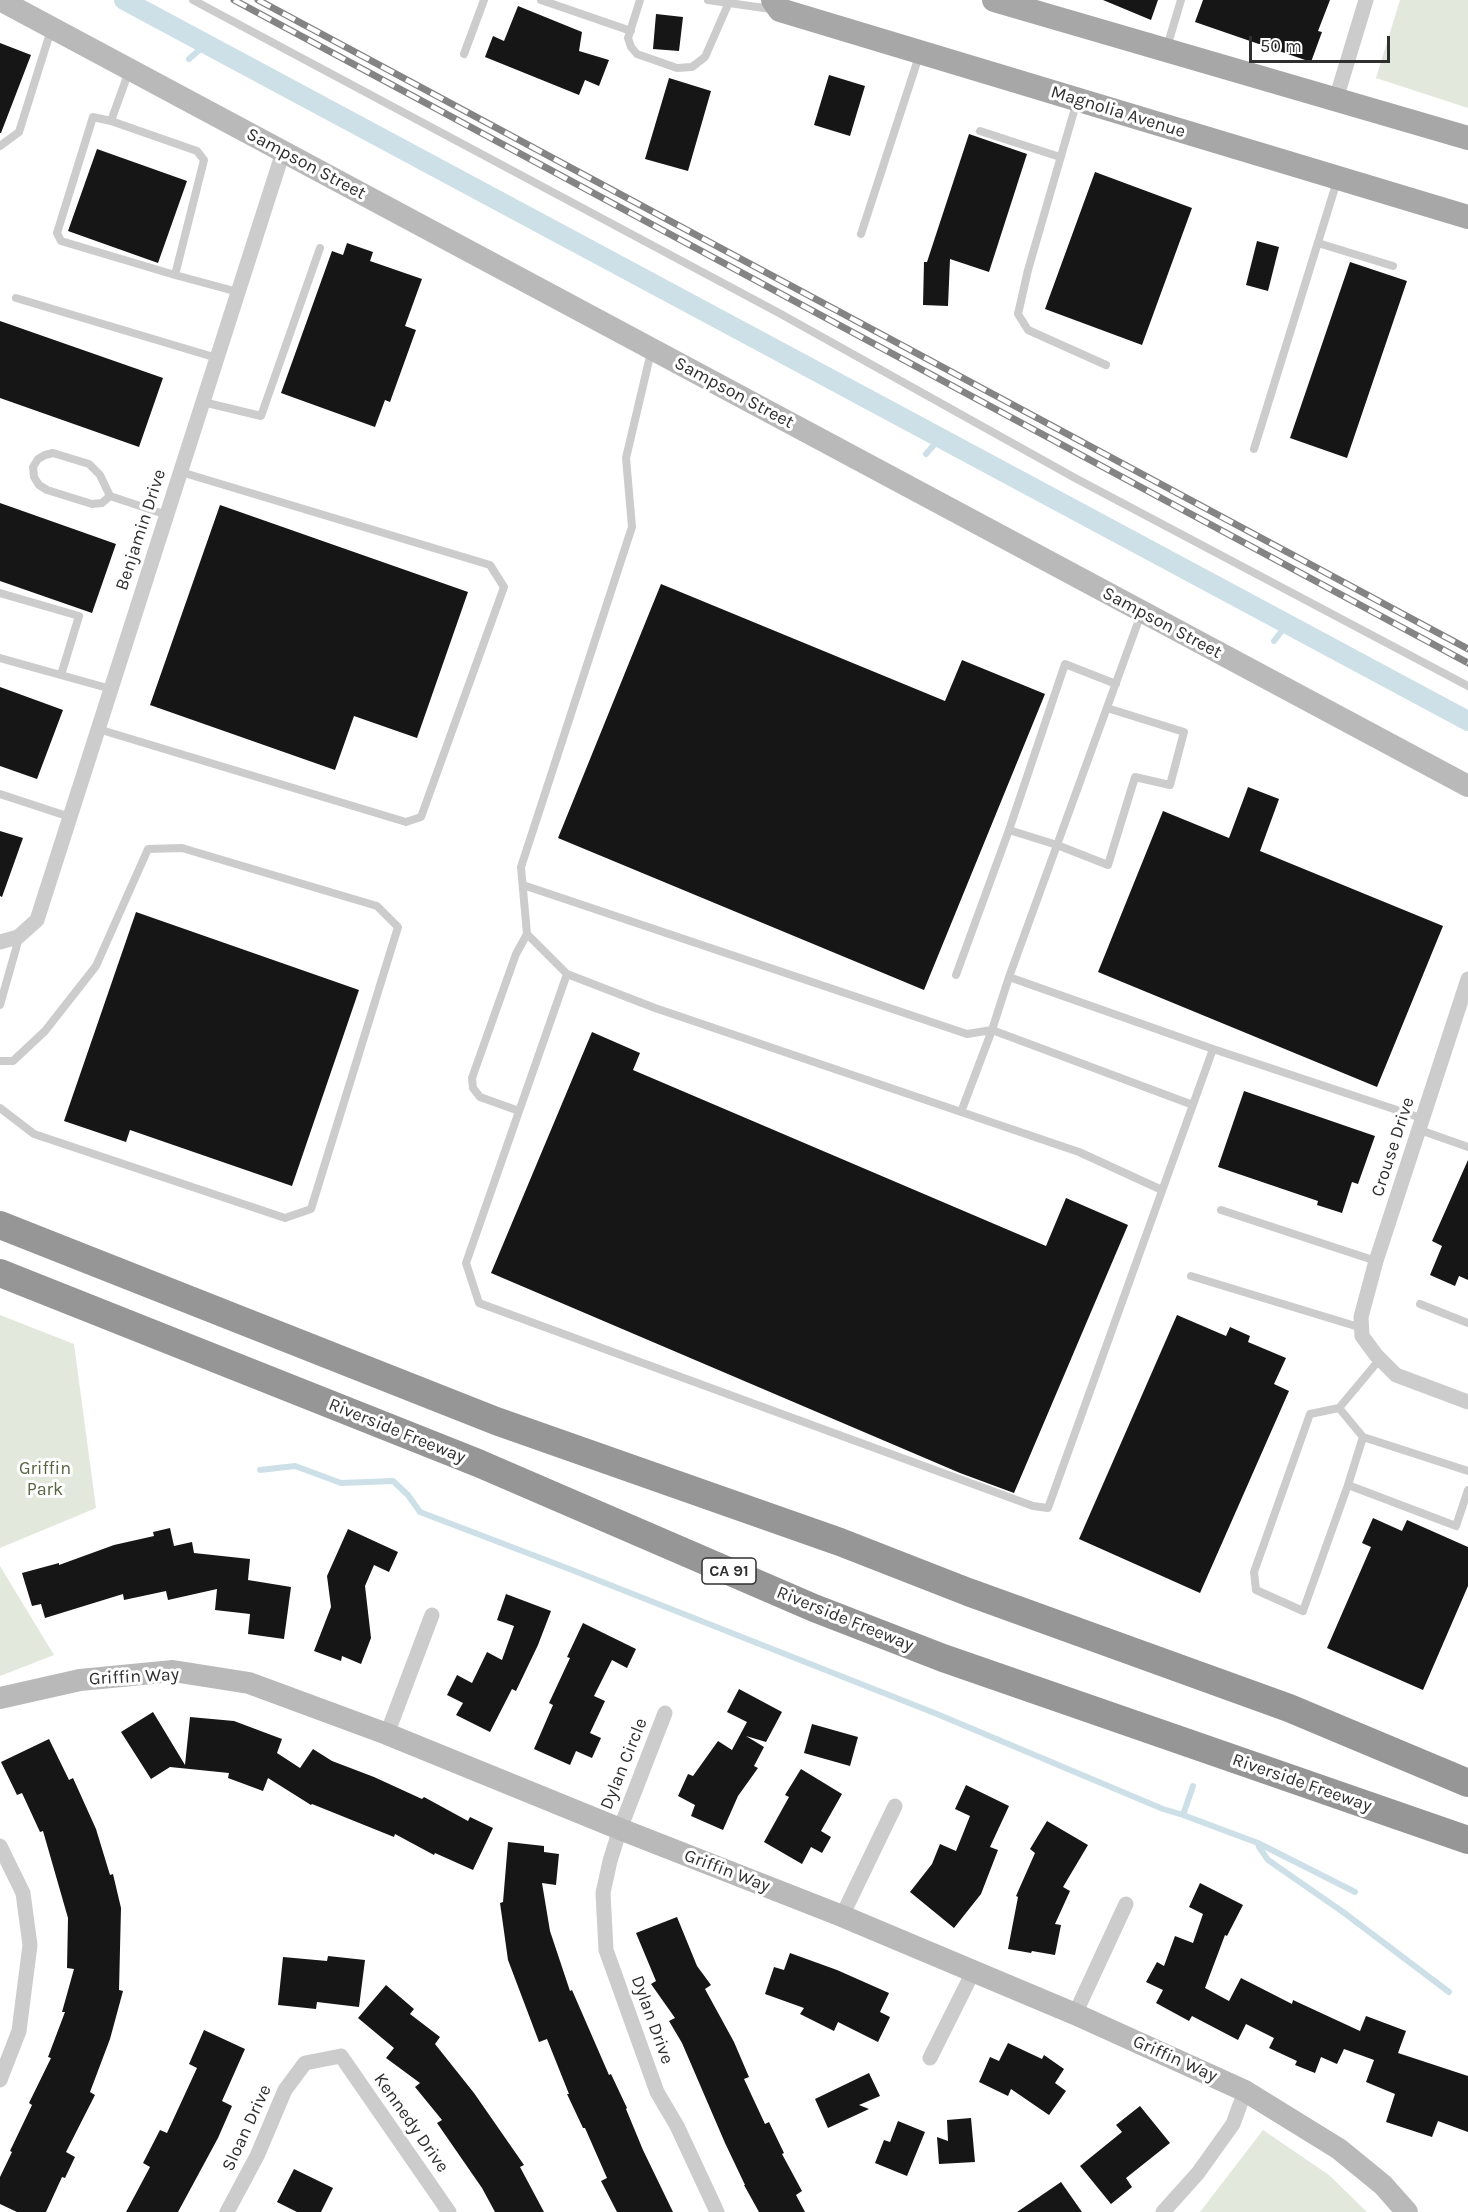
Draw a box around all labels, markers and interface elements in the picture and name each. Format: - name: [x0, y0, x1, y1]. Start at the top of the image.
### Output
- scale bar: [1252, 24, 1393, 62]
- text: 50 m: [1260, 35, 1302, 57]
- street label: Magnolia Avenue: [1048, 81, 1188, 143]
- street label: Sampson Street: [243, 123, 369, 205]
- street label: Sampson Street: [671, 352, 797, 434]
- street label: Benjamin Drive: [111, 467, 171, 593]
- street label: Sampson Street: [1099, 582, 1225, 664]
- street label: Crouse Drive: [1367, 1095, 1419, 1199]
- street label: Riverside Freeway: [325, 1394, 469, 1468]
- park label: Griffin Park: [19, 1458, 71, 1500]
- road number: CA 91: [702, 1558, 756, 1584]
- street label: Riverside Freeway: [773, 1582, 917, 1656]
- street label: Griffin Way: [88, 1664, 180, 1690]
- street label: Dylan Circle: [596, 1715, 652, 1813]
- street label: Riverside Freeway: [1229, 1749, 1375, 1817]
- street label: Griffin Way: [681, 1845, 773, 1897]
- street label: Dylan Drive: [626, 1973, 678, 2067]
- street label: Griffin Way: [1129, 2031, 1221, 2087]
- street label: Kennedy Drive: [369, 2069, 453, 2177]
- street label: Sloan Drive: [218, 2081, 276, 2175]

